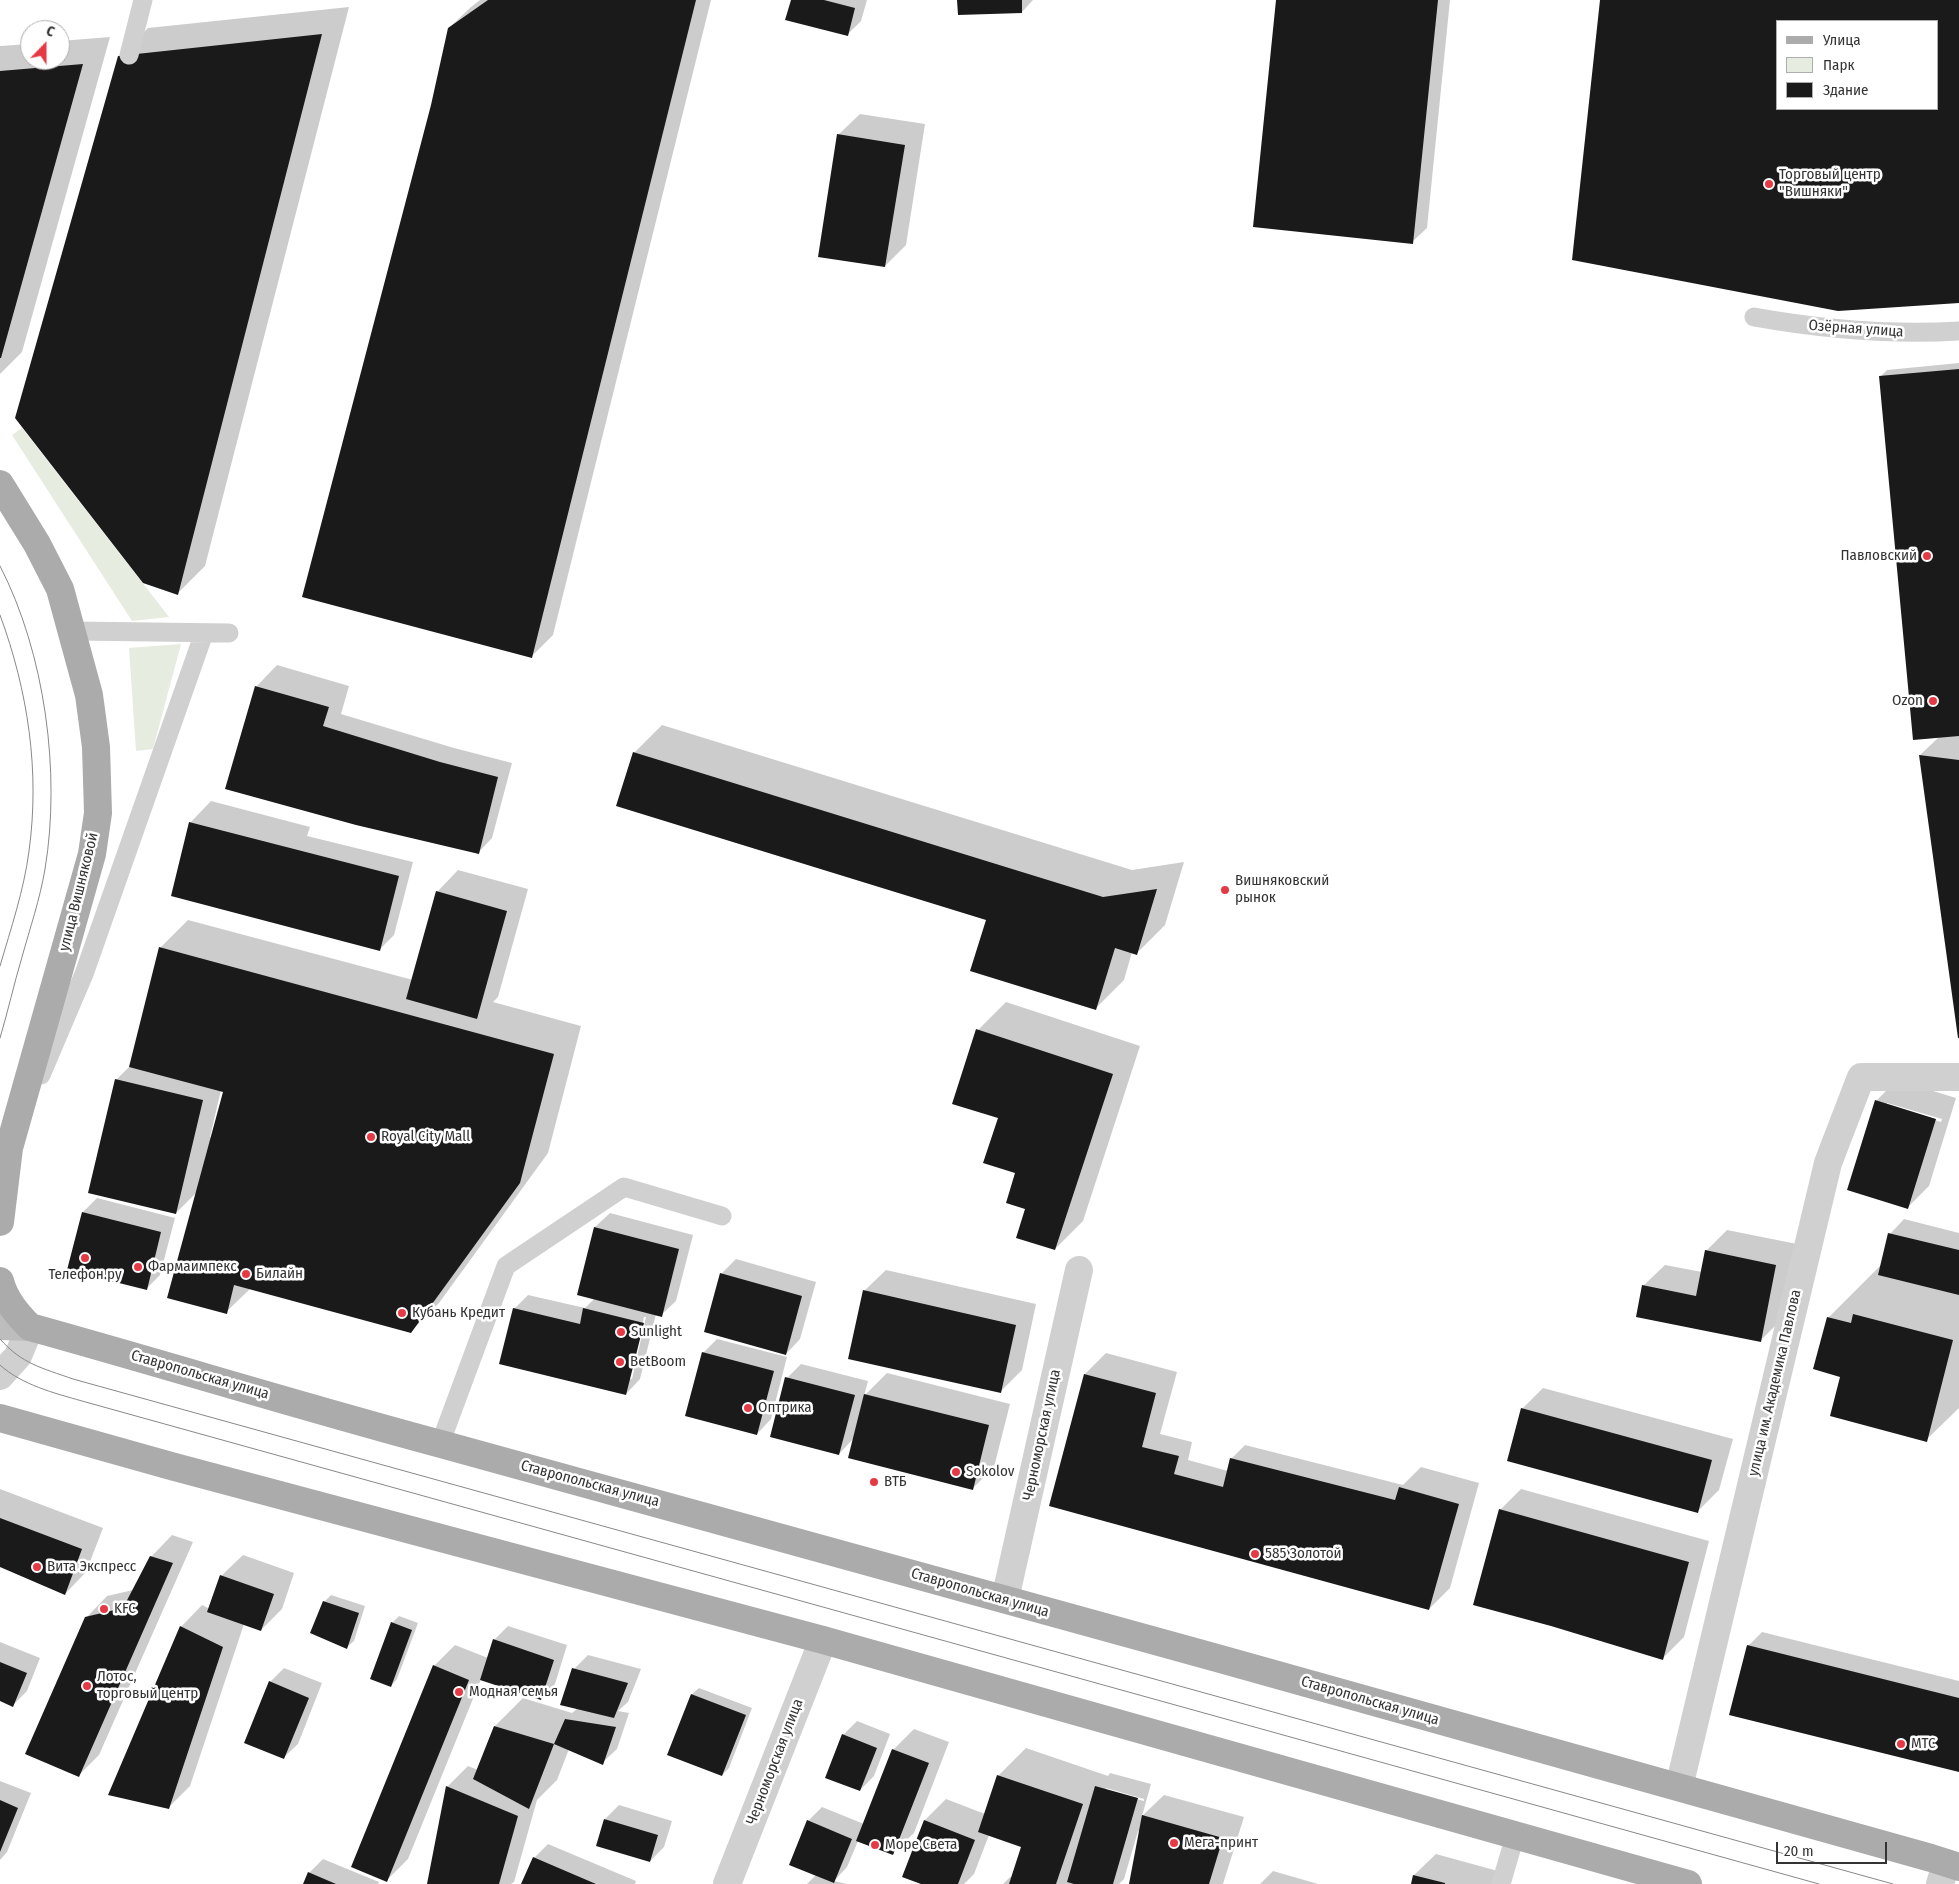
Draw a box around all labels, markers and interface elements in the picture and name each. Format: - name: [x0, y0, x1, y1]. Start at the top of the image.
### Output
- north arrow: [20, 20, 70, 70]
- legend: [1776, 20, 1939, 110]
- text: С: [44, 22, 57, 41]
- text: Улица: [1823, 31, 1861, 49]
- text: Парк: [1823, 56, 1854, 74]
- text: Здание: [1823, 81, 1869, 99]
- place label: Торговый центр "Вишняки": [1779, 166, 1881, 201]
- marker: Торговый центр "Вишняки": [1763, 178, 1775, 190]
- street label: Озёрная улица: [1808, 317, 1904, 341]
- place label: Павловский: [1841, 547, 1917, 565]
- marker: Павловский: [1921, 550, 1933, 562]
- place label: Ozon: [1892, 692, 1923, 710]
- marker: Ozon: [1927, 695, 1939, 707]
- street label: улица Вишняковой: [56, 831, 102, 953]
- place label: Вишняковский рынок: [1235, 872, 1329, 907]
- marker: Вишняковский рынок: [1219, 884, 1231, 896]
- place label: Royal City Mall: [381, 1128, 470, 1146]
- marker: Royal City Mall: [365, 1131, 377, 1143]
- marker: Телефон.ру: [79, 1252, 91, 1264]
- place label: Фармаимпекс: [148, 1258, 237, 1276]
- marker: Фармаимпекс: [132, 1261, 144, 1273]
- place label: Билайн: [256, 1265, 303, 1283]
- place label: Телефон.ру: [48, 1266, 122, 1284]
- marker: Билайн: [240, 1268, 252, 1280]
- street label: улица им. Академика Павлова: [1745, 1288, 1805, 1478]
- place label: Кубань Кредит: [412, 1304, 505, 1322]
- marker: Кубань Кредит: [396, 1307, 408, 1319]
- place label: Sunlight: [631, 1323, 682, 1341]
- marker: Sunlight: [615, 1326, 627, 1338]
- street label: Ставропольская улица: [129, 1347, 271, 1403]
- place label: BetBoom: [630, 1353, 686, 1371]
- marker: BetBoom: [614, 1356, 626, 1368]
- street label: Черноморская улица: [1019, 1368, 1065, 1502]
- place label: Оптрика: [758, 1399, 812, 1417]
- marker: Оптрика: [742, 1402, 754, 1414]
- street label: Ставропольская улица: [519, 1457, 661, 1511]
- place label: Sokolov: [966, 1463, 1014, 1481]
- marker: Sokolov: [950, 1466, 962, 1478]
- place label: ВТБ: [884, 1473, 907, 1491]
- marker: ВТБ: [868, 1476, 880, 1488]
- place label: 585 Золотой: [1265, 1545, 1342, 1563]
- marker: 585 Золотой: [1249, 1548, 1261, 1560]
- place label: Вита Экспресс: [47, 1558, 136, 1576]
- marker: Вита Экспресс: [31, 1561, 43, 1573]
- street label: Ставропольская улица: [909, 1565, 1051, 1621]
- place label: KFC: [114, 1600, 136, 1618]
- marker: KFC: [98, 1603, 110, 1615]
- place label: Лотос, торговый центр: [97, 1668, 198, 1703]
- street label: Ставропольская улица: [1299, 1673, 1441, 1729]
- marker: Лотос, торговый центр: [81, 1680, 93, 1692]
- place label: Модная семья: [469, 1683, 558, 1701]
- marker: Модная семья: [453, 1686, 465, 1698]
- street label: Черноморская улица: [743, 1696, 807, 1828]
- place label: МТС: [1911, 1735, 1935, 1753]
- marker: МТС: [1895, 1738, 1907, 1750]
- scale bar: [1779, 1832, 1890, 1864]
- place label: Мега-принт: [1184, 1834, 1258, 1852]
- place label: Море Света: [885, 1836, 957, 1854]
- marker: Мега-принт: [1168, 1837, 1180, 1849]
- marker: Море Света: [869, 1839, 881, 1851]
- text: 20 m: [1784, 1842, 1814, 1860]

